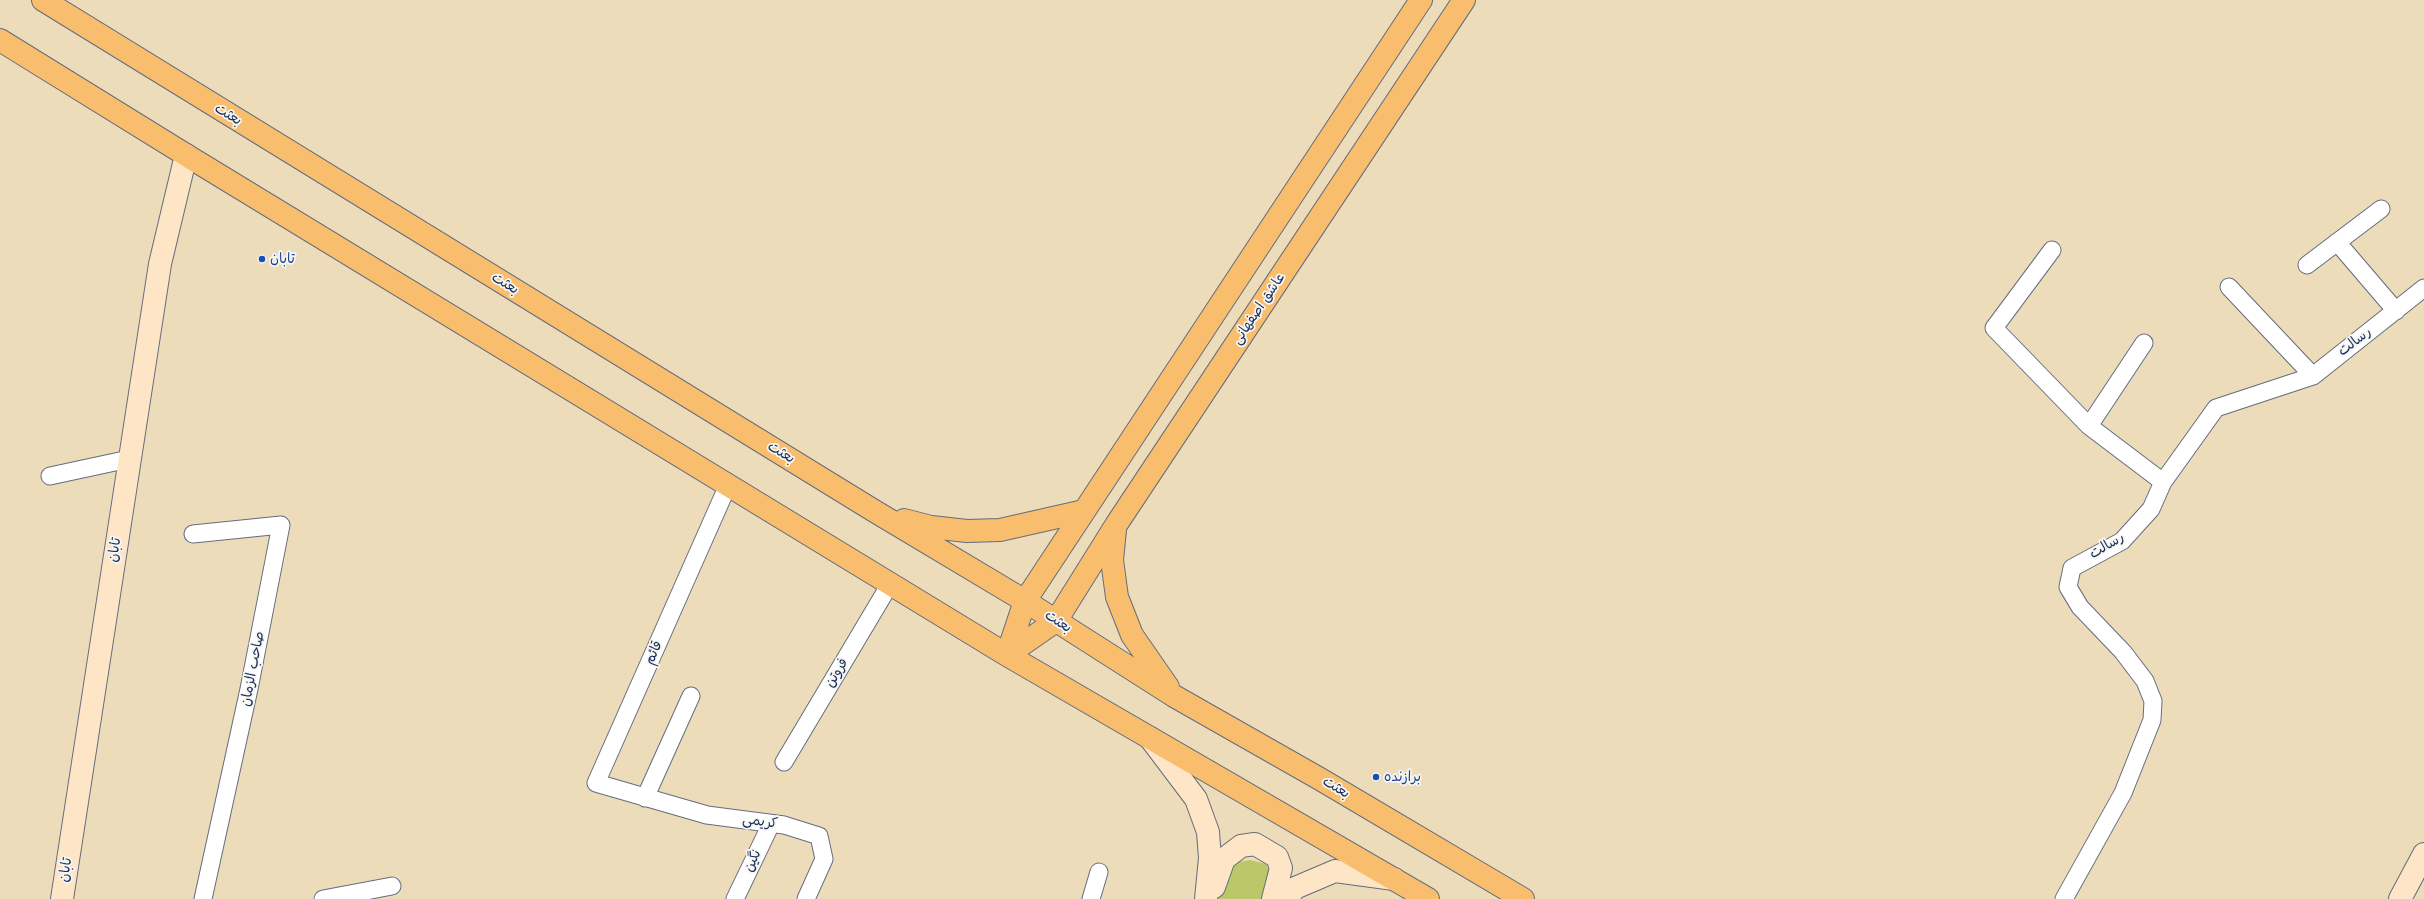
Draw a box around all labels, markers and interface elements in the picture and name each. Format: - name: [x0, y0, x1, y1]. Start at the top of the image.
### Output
- street label: بعثت: [211, 100, 245, 130]
- place label: تابان: [270, 251, 295, 267]
- marker: تابان: [257, 254, 267, 264]
- street label: بعثت: [488, 269, 522, 299]
- street label: عاشق اصفهانی: [1229, 270, 1289, 348]
- street label: رسالت: [2335, 324, 2375, 360]
- street label: بعثت: [764, 438, 798, 468]
- street label: رسالت: [2087, 529, 2127, 563]
- street label: تابان: [105, 536, 125, 564]
- street label: بعثت: [1041, 607, 1075, 637]
- street label: صاحب الزمان: [238, 630, 268, 708]
- street label: قائم: [641, 638, 667, 668]
- street label: فروتن: [822, 655, 852, 691]
- place label: برازنده: [1384, 769, 1421, 785]
- marker: برازنده: [1371, 772, 1381, 782]
- street label: بعثت: [1319, 773, 1353, 803]
- street label: کریمی: [741, 811, 779, 833]
- street label: نگین: [741, 847, 765, 875]
- street label: تابان: [56, 856, 76, 884]

